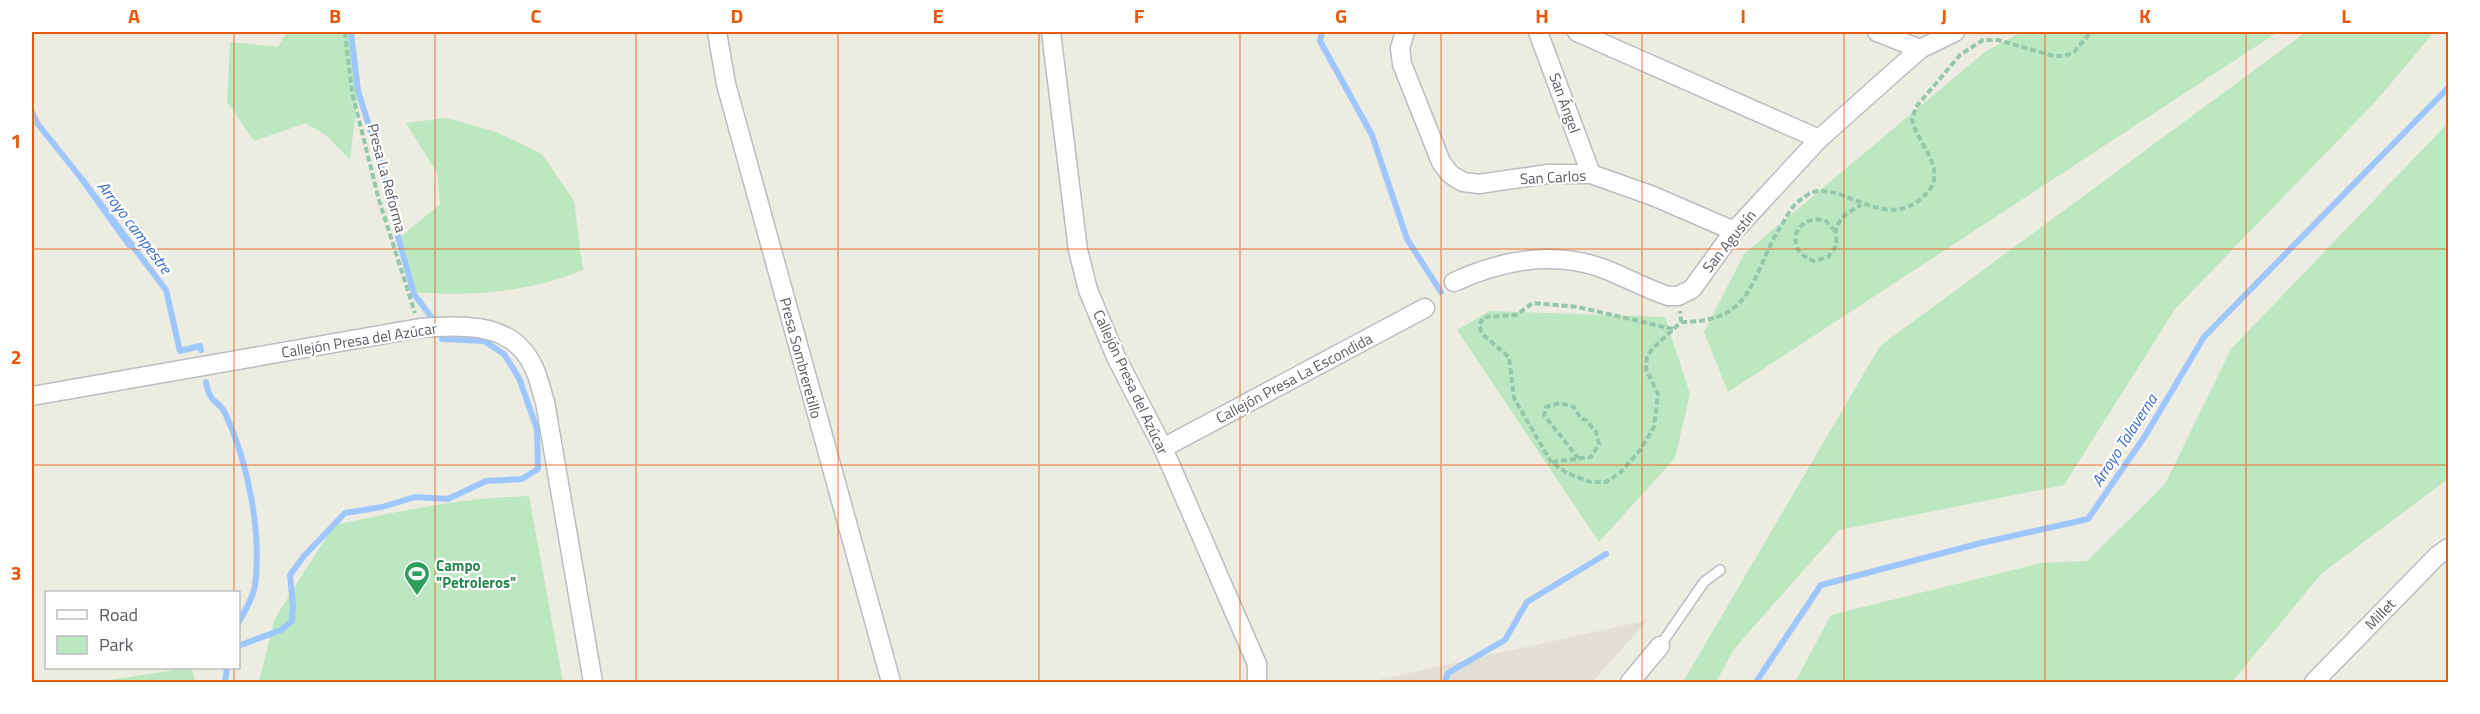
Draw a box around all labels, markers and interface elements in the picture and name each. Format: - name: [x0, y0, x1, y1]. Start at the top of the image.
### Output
- text: A: [128, 0, 140, 31]
- text: B: [329, 0, 341, 31]
- text: C: [531, 0, 542, 31]
- text: D: [731, 0, 743, 31]
- text: E: [932, 0, 944, 31]
- text: F: [1134, 0, 1145, 31]
- text: G: [1335, 0, 1347, 31]
- text: H: [1535, 0, 1549, 31]
- text: I: [1740, 0, 1746, 31]
- text: J: [1941, 0, 1947, 31]
- text: K: [2139, 0, 2151, 31]
- text: L: [2341, 0, 2351, 31]
- street label: San Ángel: [1543, 70, 1587, 136]
- street label: Presa La Reforma: [361, 121, 413, 236]
- text: 1: [10, 125, 22, 156]
- street label: San Carlos: [1519, 164, 1587, 190]
- water label: Arroyo campestre: [92, 175, 179, 280]
- street label: San Agustín: [1696, 205, 1762, 277]
- street label: Presa Sombreretillo: [774, 295, 828, 421]
- street label: Callejón Presa del Azúcar: [1087, 306, 1175, 458]
- street label: Callejón Presa del Azúcar: [280, 316, 438, 364]
- street label: Callejón Presa La Escondida: [1212, 327, 1377, 429]
- text: 2: [10, 341, 22, 372]
- water label: Arroyo Talaverna: [2085, 388, 2164, 491]
- place label: Campo "Petroleros": [436, 554, 516, 594]
- text: 3: [10, 557, 22, 588]
- sports icon: Campo "Petroleros": [402, 559, 432, 597]
- legend: [45, 591, 240, 669]
- street label: Millet: [2359, 593, 2401, 635]
- text: Road: [99, 601, 138, 628]
- text: Park: [99, 631, 134, 658]

